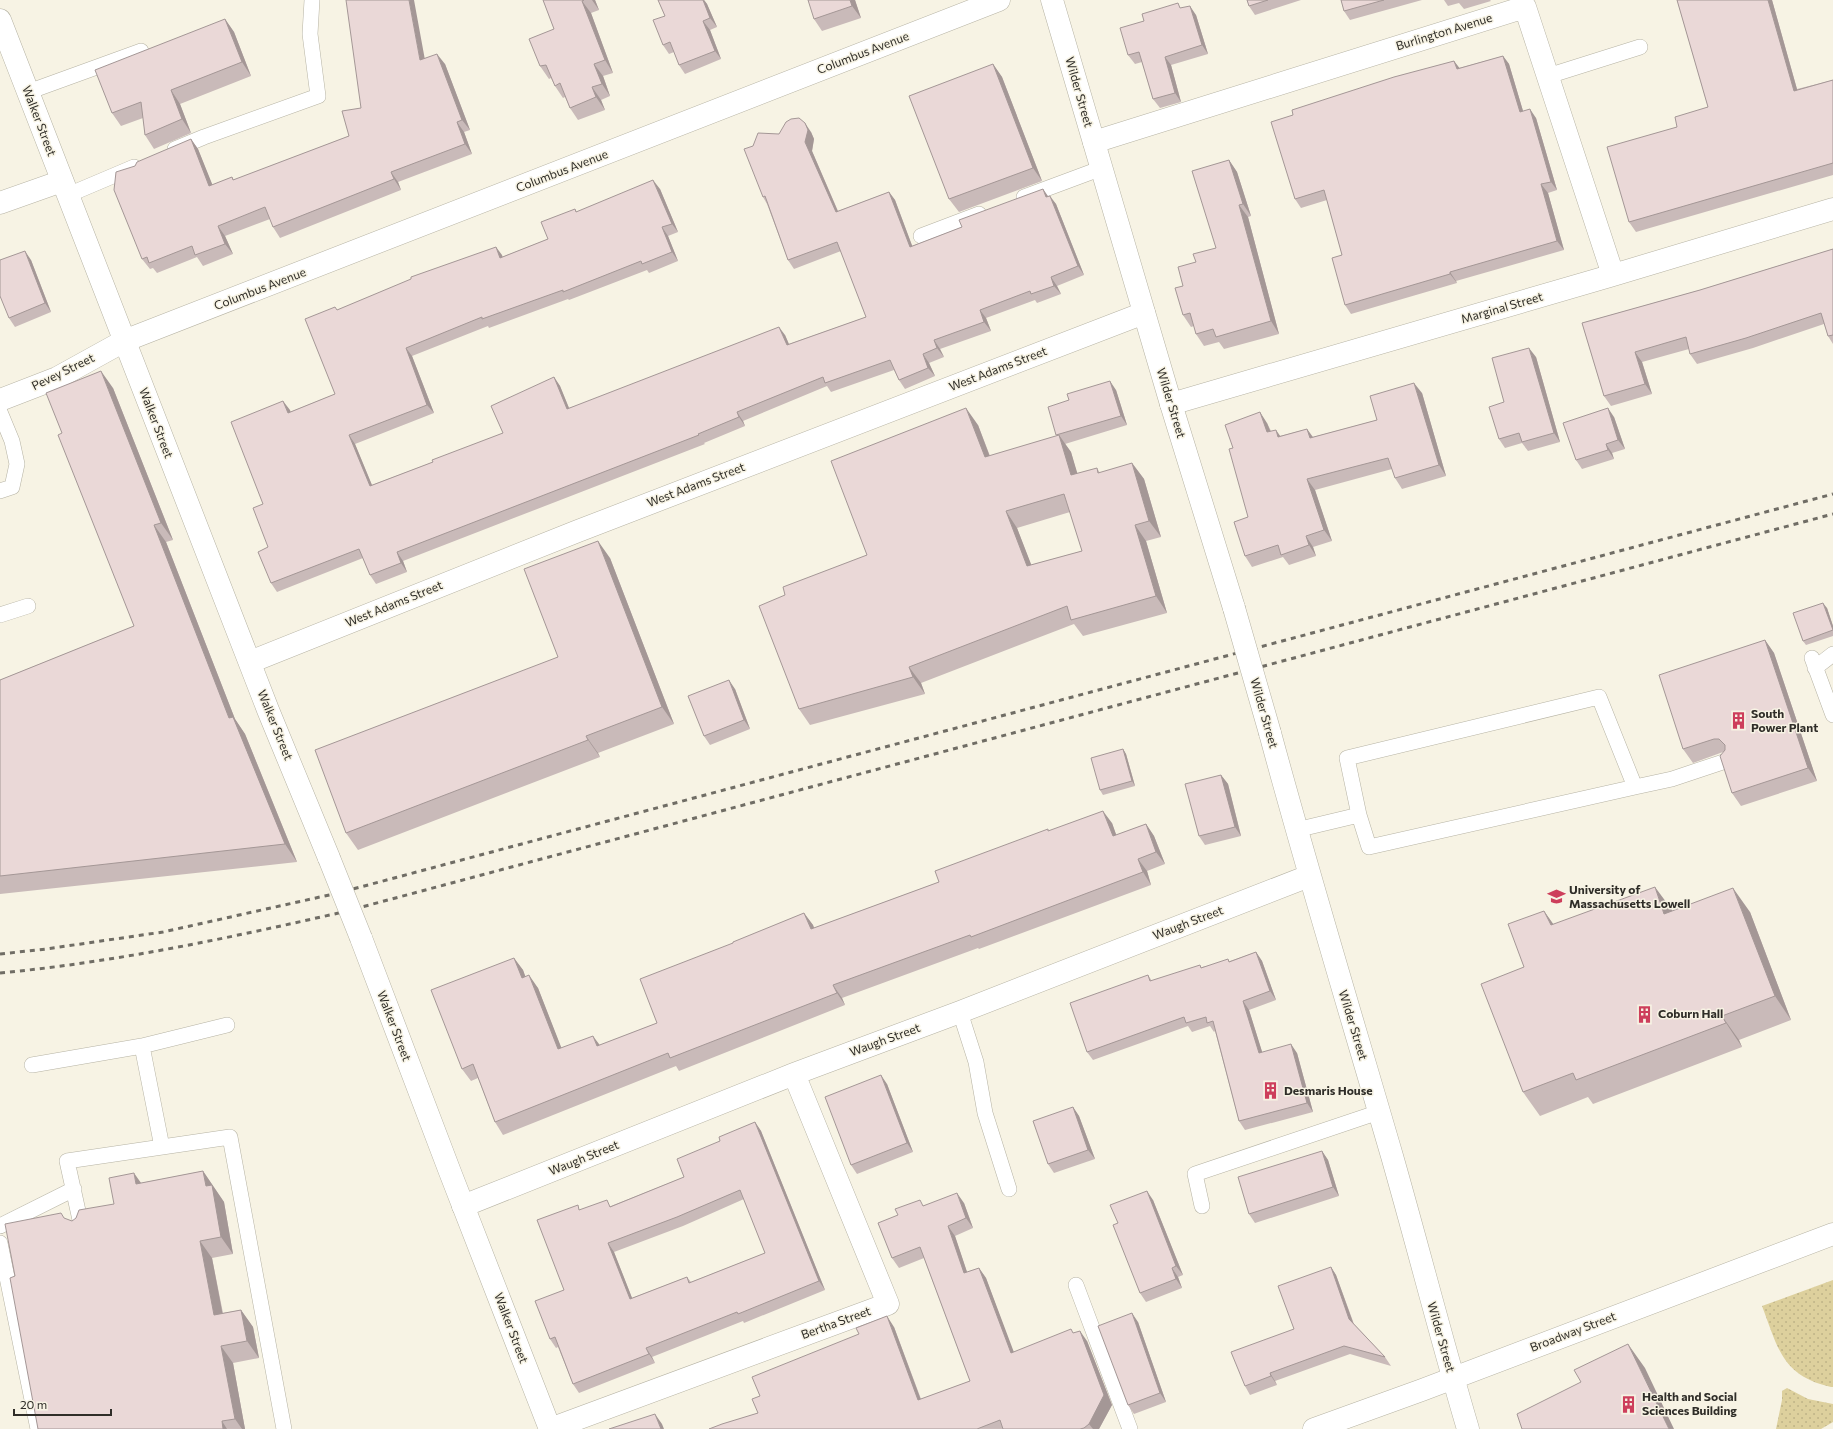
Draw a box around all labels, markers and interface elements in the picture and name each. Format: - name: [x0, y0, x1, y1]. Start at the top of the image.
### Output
- street label: Burlington Avenue: [1394, 10, 1494, 52]
- street label: Columbus Avenue: [815, 28, 911, 76]
- street label: Wilder Street: [1063, 55, 1097, 129]
- street label: Walker Street: [20, 83, 60, 158]
- street label: Columbus Avenue: [514, 146, 610, 194]
- street label: Columbus Avenue: [212, 264, 308, 312]
- street label: Marginal Street: [1459, 289, 1544, 325]
- street label: West Adams Street: [947, 343, 1049, 393]
- street label: Pevey Street: [29, 350, 96, 392]
- street label: Wilder Street: [1155, 366, 1189, 440]
- street label: Walker Street: [137, 385, 177, 460]
- street label: West Adams Street: [645, 459, 747, 509]
- street label: West Adams Street: [343, 577, 444, 629]
- street label: Wilder Street: [1248, 676, 1282, 750]
- street label: Walker Street: [255, 687, 296, 762]
- place label: South Power Plant: [1751, 706, 1818, 734]
- building icon: South Power Plant: [1728, 711, 1748, 731]
- place label: University of Massachusetts Lowell: [1569, 882, 1690, 910]
- school or university icon: University of Massachusetts Lowell: [1546, 887, 1566, 907]
- street label: Waugh Street: [1151, 902, 1225, 942]
- street label: Walker Street: [375, 988, 415, 1063]
- street label: Wilder Street: [1337, 988, 1371, 1062]
- building icon: Coburn Hall: [1635, 1004, 1655, 1024]
- place label: Coburn Hall: [1658, 1006, 1723, 1020]
- street label: Waugh Street: [847, 1020, 922, 1058]
- building icon: Desmaris House: [1261, 1081, 1281, 1101]
- place label: Desmaris House: [1284, 1083, 1373, 1097]
- street label: Waugh Street: [547, 1137, 621, 1177]
- street label: Walker Street: [492, 1290, 532, 1365]
- street label: Wilder Street: [1425, 1300, 1459, 1374]
- street label: Bertha Street: [799, 1303, 872, 1341]
- street label: Broadway Street: [1528, 1308, 1618, 1354]
- place label: Health and Social Sciences Building: [1642, 1389, 1737, 1417]
- scale bar: [14, 1391, 111, 1417]
- building icon: Health and Social Sciences Building: [1619, 1394, 1639, 1414]
- text: 20 m: [20, 1397, 47, 1411]

